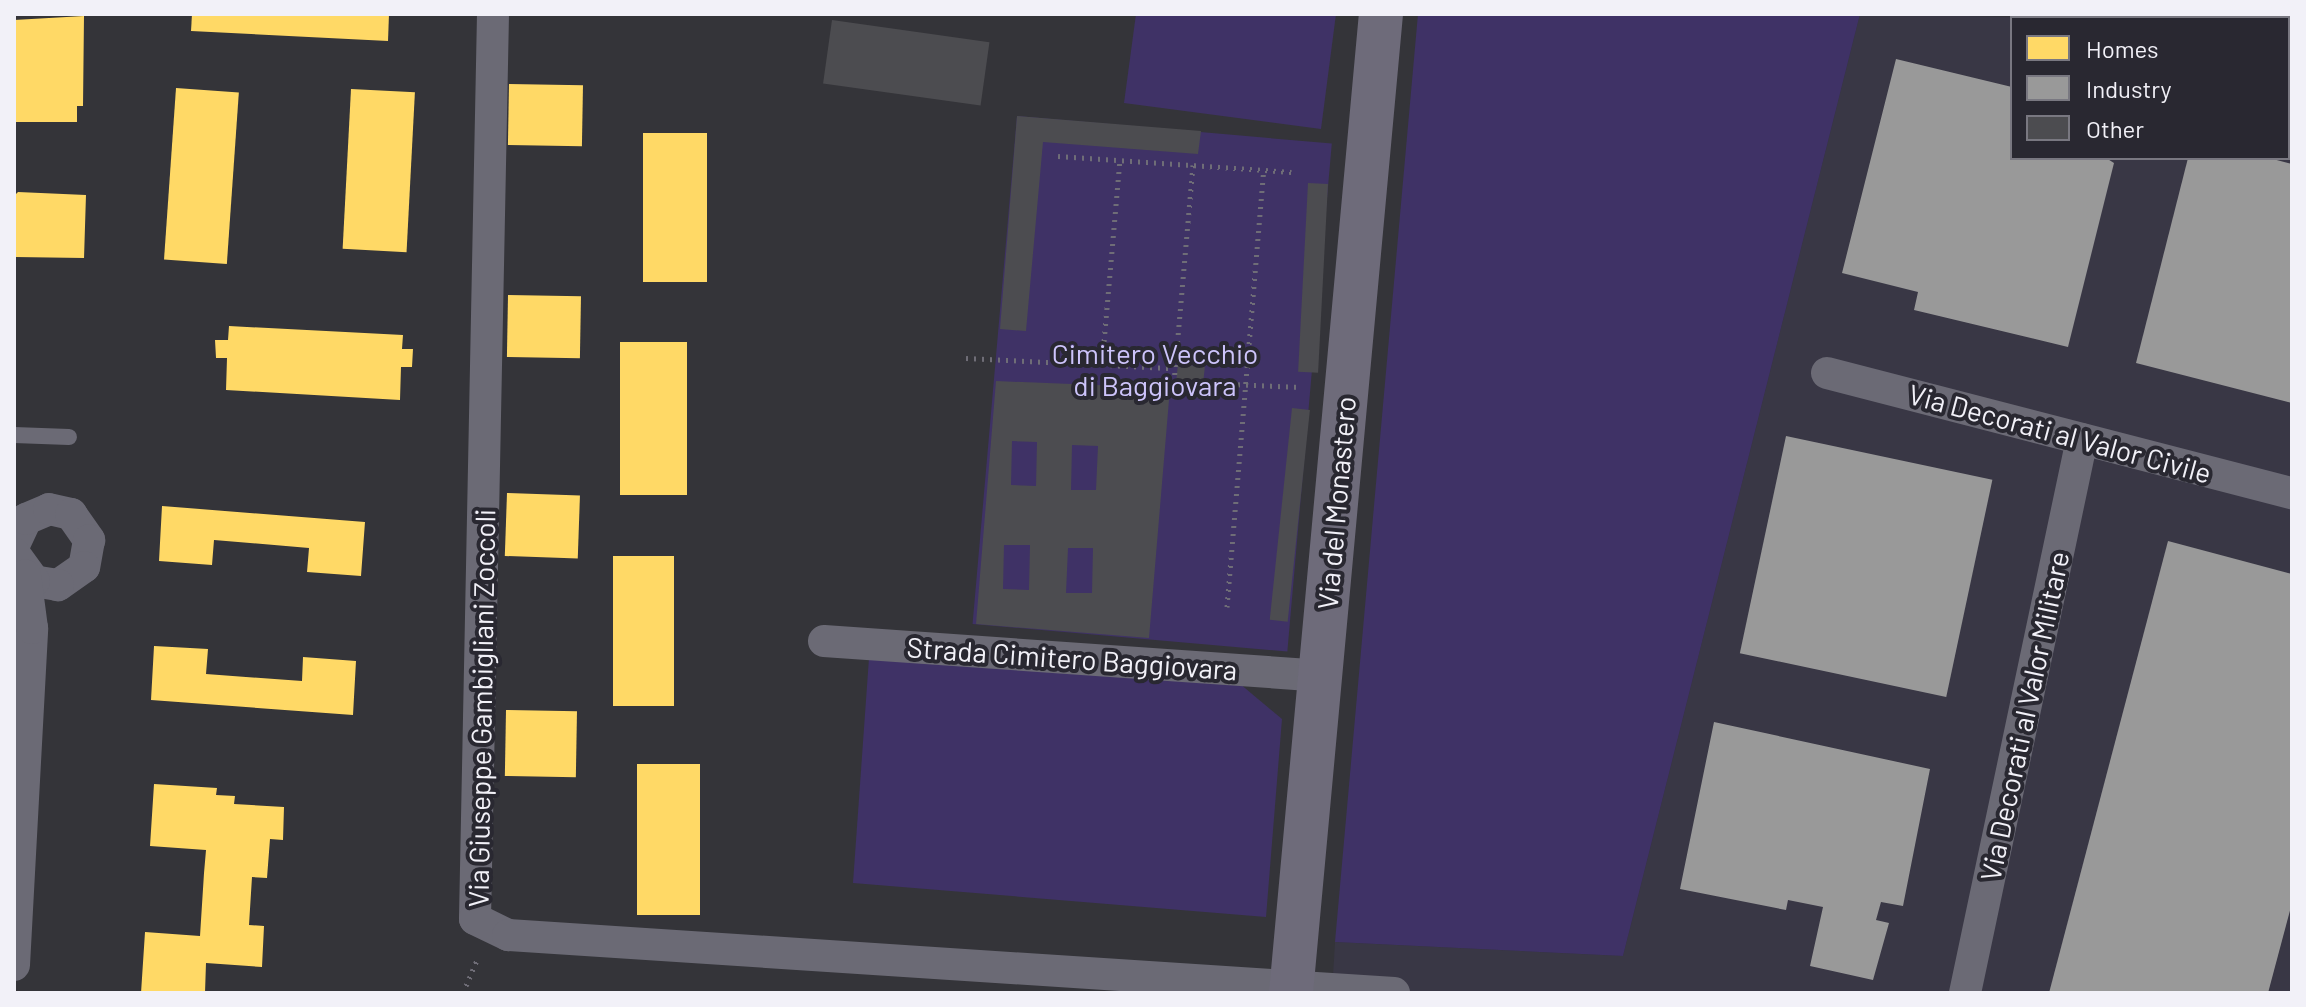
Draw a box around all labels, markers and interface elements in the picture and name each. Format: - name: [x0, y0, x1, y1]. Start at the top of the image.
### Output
- legend: [2010, 16, 2290, 160]
- text: Homes: [2086, 34, 2159, 63]
- text: Industry: [2086, 74, 2172, 103]
- text: Other: [2086, 114, 2144, 143]
- park label: Cimitero Vecchio di Baggiovara: [1052, 336, 1258, 402]
- street label: Via Decorati al Valor Civile: [1905, 376, 2215, 490]
- street label: Via del Monastero: [1310, 395, 1362, 611]
- street label: Via Giuseppe Gambigliani Zoccoli: [461, 509, 501, 907]
- street label: Via Decorati al Valor Militare: [1973, 548, 2075, 884]
- street label: Strada Cimitero Baggiovara: [905, 630, 1239, 686]

